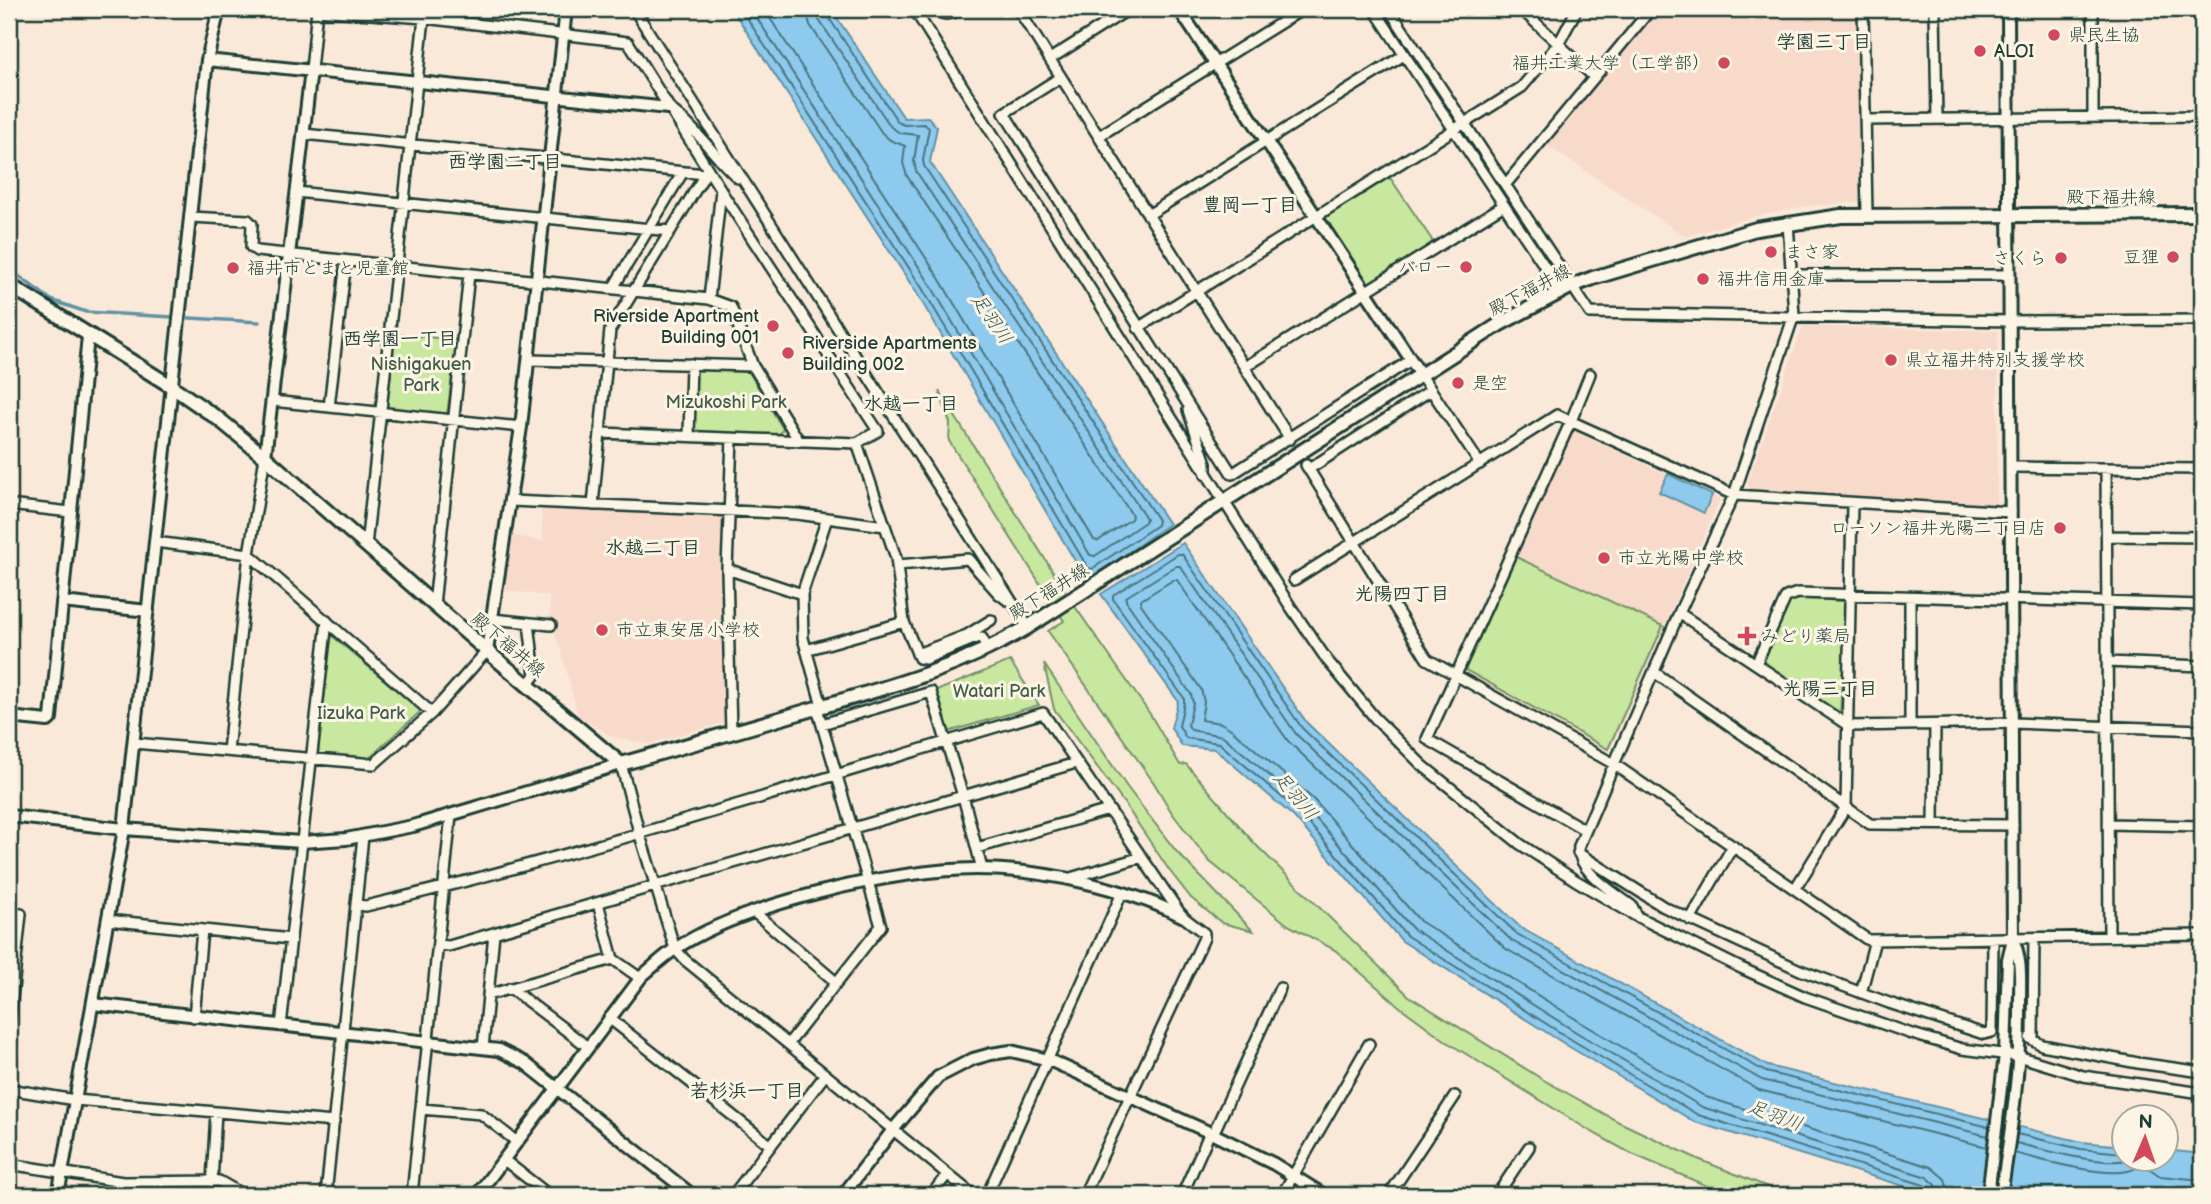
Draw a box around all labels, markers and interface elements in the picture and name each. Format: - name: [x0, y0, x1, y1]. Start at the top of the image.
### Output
- place label: 県民生協: [2068, 25, 2140, 46]
- marker: 県民生協: [2046, 27, 2062, 43]
- district label: 学園三丁目: [1776, 31, 1872, 54]
- place label: ALOI: [1994, 41, 2034, 62]
- marker: ALOI: [1972, 43, 1988, 59]
- place label: 福井工業大学（工学部）: [1512, 53, 1710, 74]
- marker: 福井工業大学（工学部）: [1716, 55, 1732, 71]
- district label: 西学園二丁目: [448, 151, 562, 174]
- street label: 殿下福井線: [2066, 187, 2156, 208]
- district label: 豊岡一丁目: [1202, 194, 1298, 217]
- place label: まさ家: [1785, 242, 1839, 263]
- marker: まさ家: [1763, 244, 1779, 260]
- place label: 豆狸: [2123, 247, 2159, 268]
- place label: さくら: [1993, 248, 2047, 269]
- marker: 豆狸: [2165, 249, 2181, 265]
- marker: さくら: [2053, 250, 2069, 266]
- place label: バロー: [1398, 257, 1452, 278]
- place label: 福井市とまと児童館: [247, 258, 409, 279]
- marker: バロー: [1458, 259, 1474, 275]
- marker: 福井市とまと児童館: [225, 260, 241, 276]
- street label: 殿下福井線: [1485, 260, 1575, 320]
- place label: 福井信用金庫: [1717, 269, 1825, 290]
- marker: 福井信用金庫: [1695, 271, 1711, 287]
- water label: 足羽川: [965, 289, 1017, 349]
- place label: Riverside Apartment Building 001: [593, 306, 759, 348]
- marker: Riverside Apartment Building 001: [765, 318, 781, 334]
- district label: 西学園一丁目: [343, 328, 457, 351]
- place label: Riverside Apartments Building 002: [802, 333, 977, 375]
- marker: Riverside Apartments Building 002: [780, 345, 796, 361]
- place label: 県立福井特別支援学校: [1905, 350, 2085, 371]
- marker: 県立福井特別支援学校: [1883, 352, 1899, 368]
- park label: Nishigakuen Park: [371, 354, 472, 396]
- place label: 是空: [1472, 373, 1508, 394]
- marker: 是空: [1450, 375, 1466, 391]
- park label: Mizukoshi Park: [665, 392, 787, 413]
- district label: 水越一丁目: [863, 393, 959, 416]
- place label: ローソン福井光陽二丁目店: [1830, 518, 2046, 539]
- marker: ローソン福井光陽二丁目店: [2052, 520, 2068, 536]
- district label: 水越二丁目: [605, 537, 701, 560]
- place label: 市立光陽中学校: [1618, 548, 1744, 569]
- marker: 市立光陽中学校: [1596, 550, 1612, 566]
- street label: 殿下福井線: [1005, 559, 1093, 625]
- district label: 光陽四丁目: [1354, 583, 1450, 606]
- street label: 殿下福井線: [467, 608, 549, 682]
- place label: 市立東安居小学校: [616, 620, 760, 641]
- marker: 市立東安居小学校: [594, 622, 610, 638]
- place label: みどり薬局: [1761, 626, 1851, 647]
- marker: みどり薬局: [1739, 628, 1755, 644]
- district label: 光陽三丁目: [1782, 678, 1878, 701]
- park label: Watari Park: [953, 681, 1045, 702]
- park label: Iizuka Park: [317, 703, 405, 724]
- water label: 足羽川: [1268, 767, 1322, 825]
- district label: 若杉浜一丁目: [690, 1080, 804, 1103]
- water label: 足羽川: [1744, 1095, 1806, 1137]
- north arrow: [2110, 1102, 2180, 1172]
- text: N: [2138, 1111, 2153, 1134]

